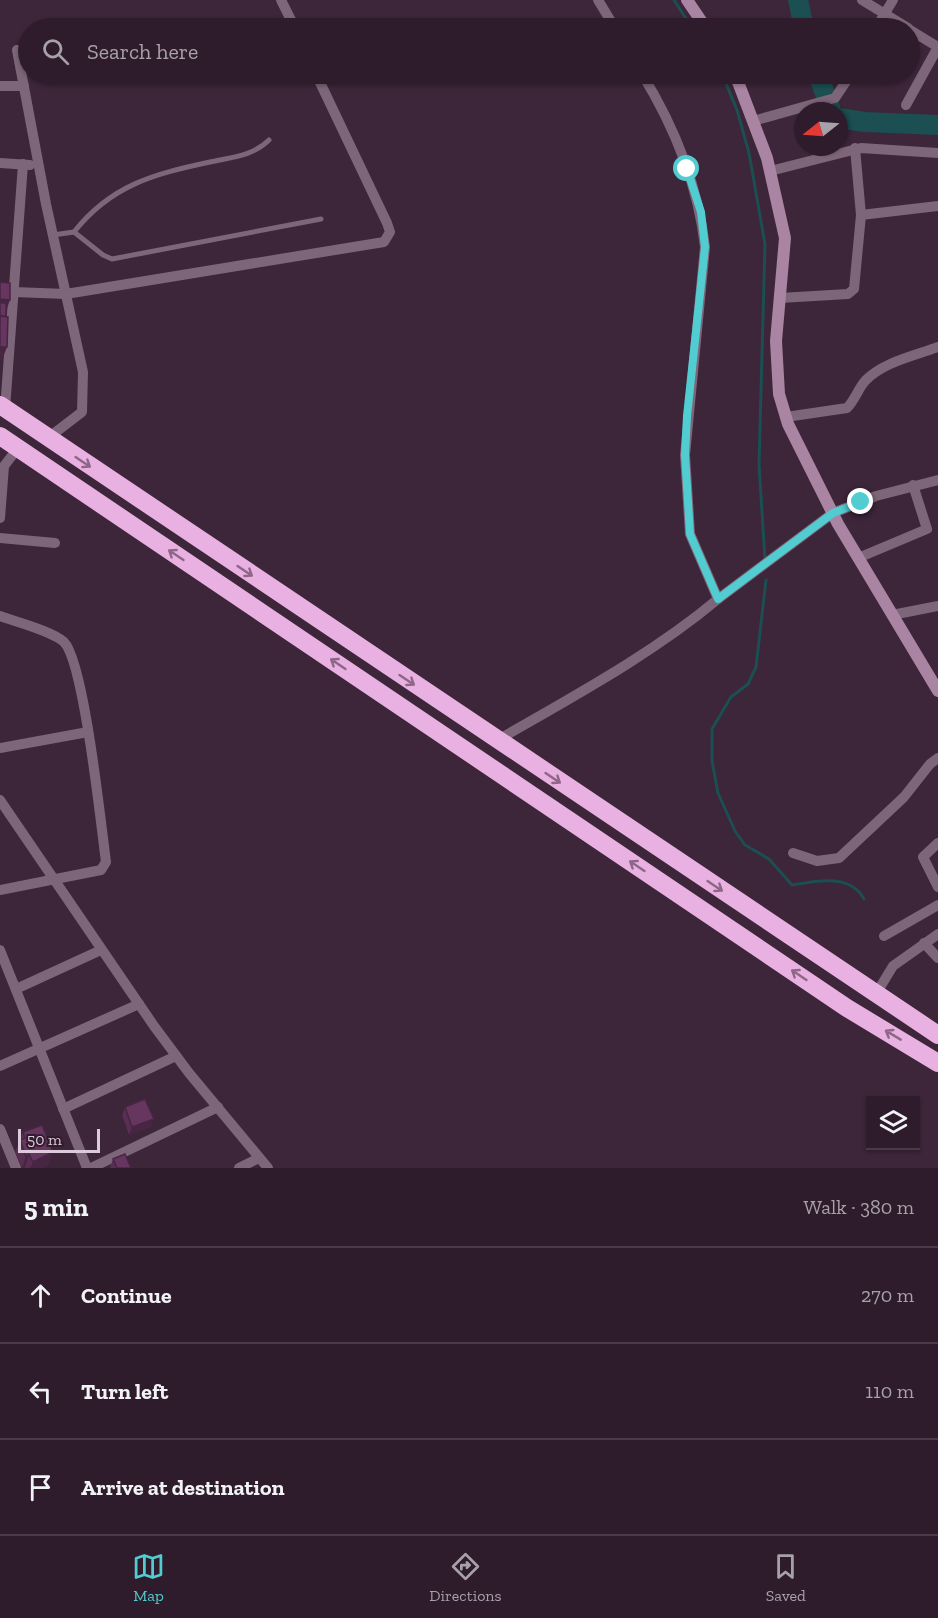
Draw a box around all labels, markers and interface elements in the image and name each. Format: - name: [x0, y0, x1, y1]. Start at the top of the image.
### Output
- search box: [18, 18, 920, 84]
- icon: search: [39, 35, 72, 68]
- text: Search here: [87, 38, 198, 65]
- north arrow: [794, 102, 848, 156]
- route start: [673, 155, 699, 181]
- one-way arrow: [75, 456, 91, 468]
- route end: [847, 488, 873, 514]
- one-way arrow: [168, 548, 185, 560]
- one-way arrow: [236, 565, 253, 577]
- one-way arrow: [330, 658, 346, 670]
- one-way arrow: [398, 674, 414, 686]
- one-way arrow: [544, 772, 561, 784]
- one-way arrow: [629, 860, 646, 872]
- one-way arrow: [706, 881, 723, 893]
- one-way arrow: [791, 969, 808, 981]
- one-way arrow: [885, 1029, 902, 1041]
- map controls: [866, 1096, 920, 1150]
- button: layers: [866, 1096, 920, 1150]
- scale bar: [18, 1126, 100, 1154]
- text: 50 m: [27, 1130, 62, 1149]
- text: 5 min: [24, 1191, 88, 1223]
- text: Walk · 380 m: [804, 1195, 914, 1219]
- icon: ahead: [24, 1279, 57, 1312]
- text: Continue: [81, 1282, 172, 1309]
- text: 270 m: [861, 1283, 914, 1307]
- icon: left: [24, 1375, 57, 1408]
- text: Turn left: [81, 1378, 168, 1405]
- text: 110 m: [865, 1379, 914, 1403]
- icon: arrive: [24, 1471, 57, 1504]
- text: Arrive at destination: [81, 1474, 284, 1501]
- tab: Map: [132, 1550, 165, 1605]
- tab: Directions: [429, 1550, 502, 1605]
- tab: Saved: [766, 1550, 806, 1605]

